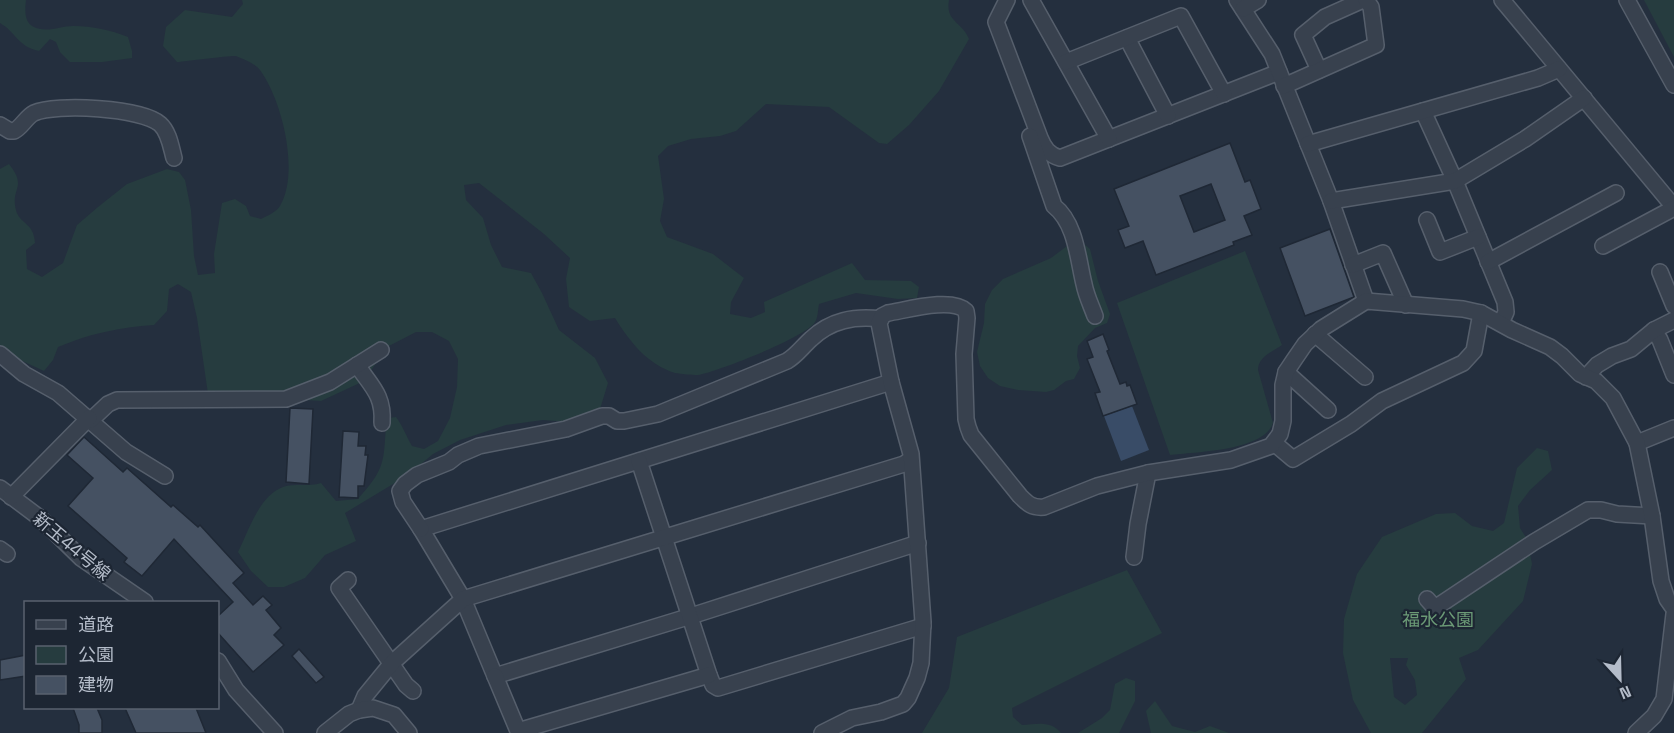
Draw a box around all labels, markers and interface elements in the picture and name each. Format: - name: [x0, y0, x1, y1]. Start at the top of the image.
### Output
- street label: 新玉44号線: [28, 507, 116, 585]
- legend: [24, 601, 219, 709]
- park label: 福水公園: [1402, 608, 1474, 631]
- text: 道路: [78, 613, 114, 636]
- text: 公園: [78, 643, 114, 666]
- north arrow: [1590, 649, 1650, 709]
- text: 建物: [78, 673, 114, 696]
- text: N: [1617, 681, 1634, 704]

